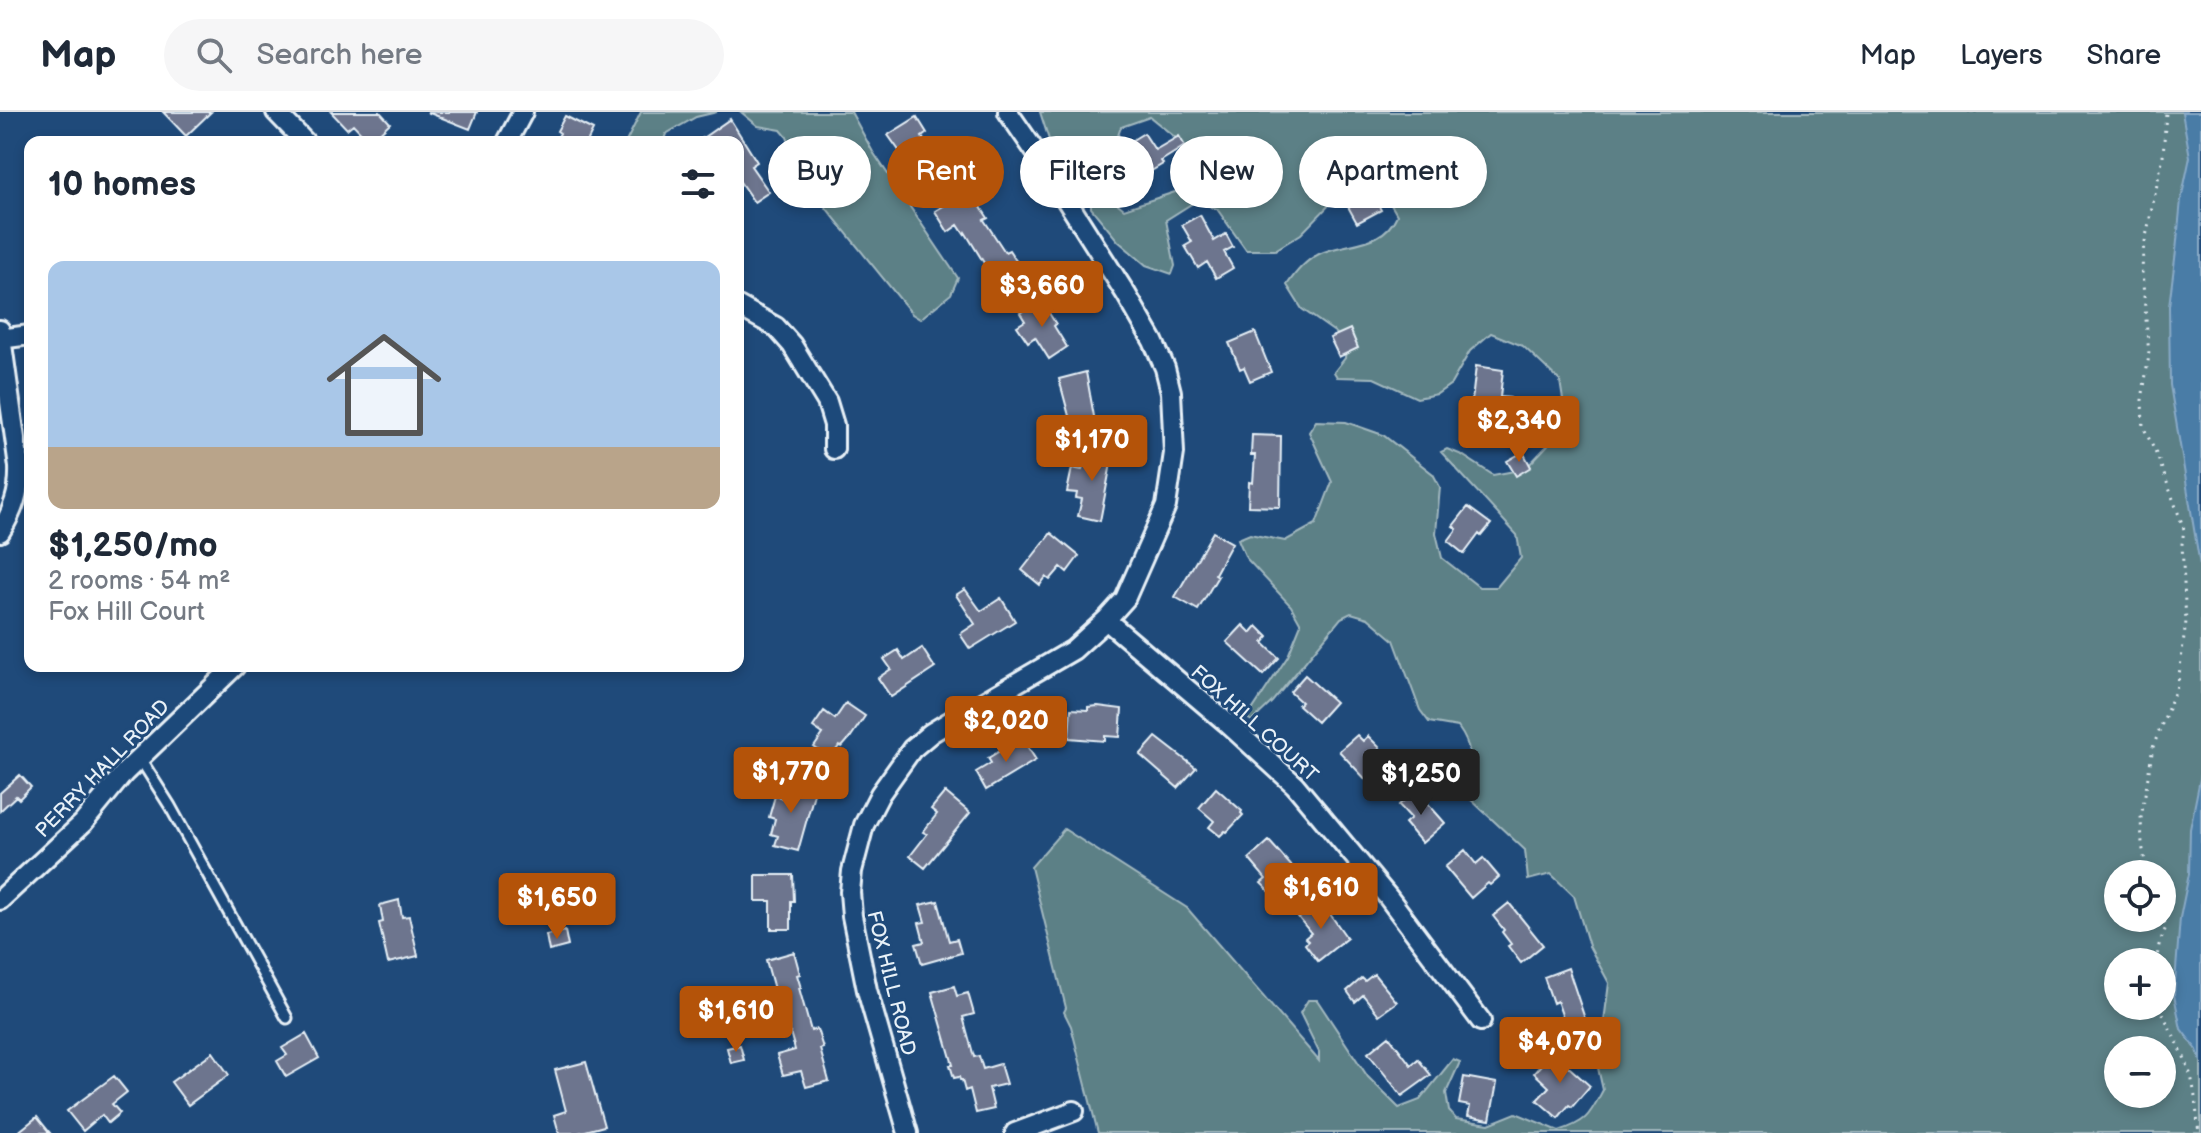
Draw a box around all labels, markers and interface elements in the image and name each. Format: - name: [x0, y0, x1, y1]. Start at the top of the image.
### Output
- search box: [164, 19, 724, 91]
- text: Map: [40, 33, 116, 78]
- icon: search: [192, 33, 236, 77]
- text: Search here: [256, 37, 423, 73]
- text: Map: [1860, 39, 1916, 72]
- text: Layers: [1960, 39, 2043, 72]
- text: Share: [2087, 39, 2161, 72]
- chip: Buy: [768, 136, 871, 208]
- chip: Rent: [887, 136, 1004, 208]
- chip: Filters: [1020, 136, 1154, 208]
- chip: New: [1170, 136, 1283, 208]
- chip: Apartment: [1299, 136, 1487, 208]
- icon: filters: [676, 162, 720, 206]
- text: 10 homes: [48, 164, 196, 205]
- pin: $3,660: [977, 261, 1107, 329]
- text: $3,660: [999, 271, 1085, 302]
- icon: home: [312, 313, 456, 457]
- pin: $2,340: [1454, 396, 1584, 464]
- text: $2,340: [1476, 406, 1562, 437]
- pin: $1,170: [1027, 415, 1157, 483]
- text: $1,170: [1054, 425, 1130, 456]
- text: $1,250/mo: [48, 525, 218, 566]
- text: 2 rooms · 54 m²: [48, 566, 231, 597]
- text: Fox Hill Court: [48, 597, 205, 628]
- street label: FOX HILL COURT: [1186, 660, 1323, 787]
- street label: PERRY HALL ROAD: [31, 695, 175, 843]
- pin: $2,020: [941, 696, 1071, 764]
- text: $2,020: [963, 706, 1049, 737]
- pin: $1,770: [726, 747, 856, 815]
- pin: $1,250: [1356, 749, 1486, 817]
- text: $1,770: [752, 757, 830, 788]
- text: $1,250: [1381, 759, 1461, 790]
- map controls: [2104, 860, 2176, 1108]
- button: locate: [2104, 860, 2176, 932]
- pin: $1,610: [1256, 863, 1386, 931]
- pin: $1,650: [492, 873, 622, 941]
- text: $1,610: [1283, 873, 1359, 904]
- text: $1,650: [517, 883, 597, 914]
- street label: FOX HILL ROAD: [861, 908, 921, 1058]
- button: +: [2104, 948, 2176, 1020]
- pin: $1,610: [671, 986, 801, 1054]
- text: $1,610: [698, 996, 774, 1027]
- pin: $4,070: [1495, 1017, 1625, 1085]
- text: $4,070: [1518, 1027, 1602, 1058]
- button: −: [2104, 1036, 2176, 1108]

